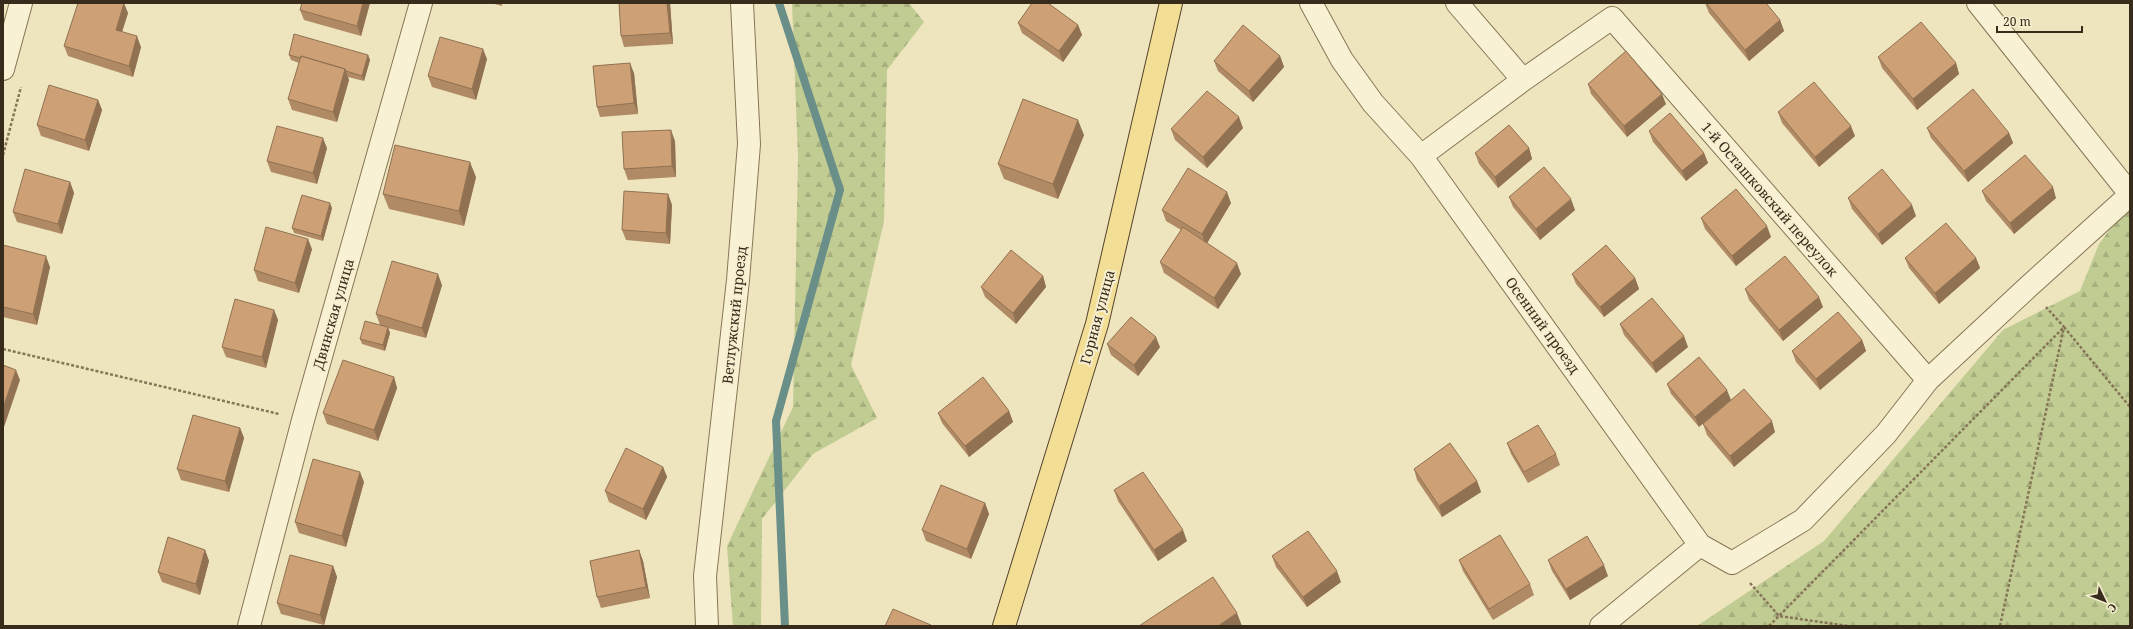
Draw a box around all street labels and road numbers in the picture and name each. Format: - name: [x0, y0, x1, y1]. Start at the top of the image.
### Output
- street label: 1-й Осташковский переулок: [1698, 118, 1843, 281]
- street label: Ветлужский проезд: [717, 245, 751, 385]
- street label: Двинская улица: [308, 256, 358, 372]
- street label: Горная улица: [1075, 268, 1119, 366]
- street label: Осенний проезд: [1501, 273, 1585, 377]

